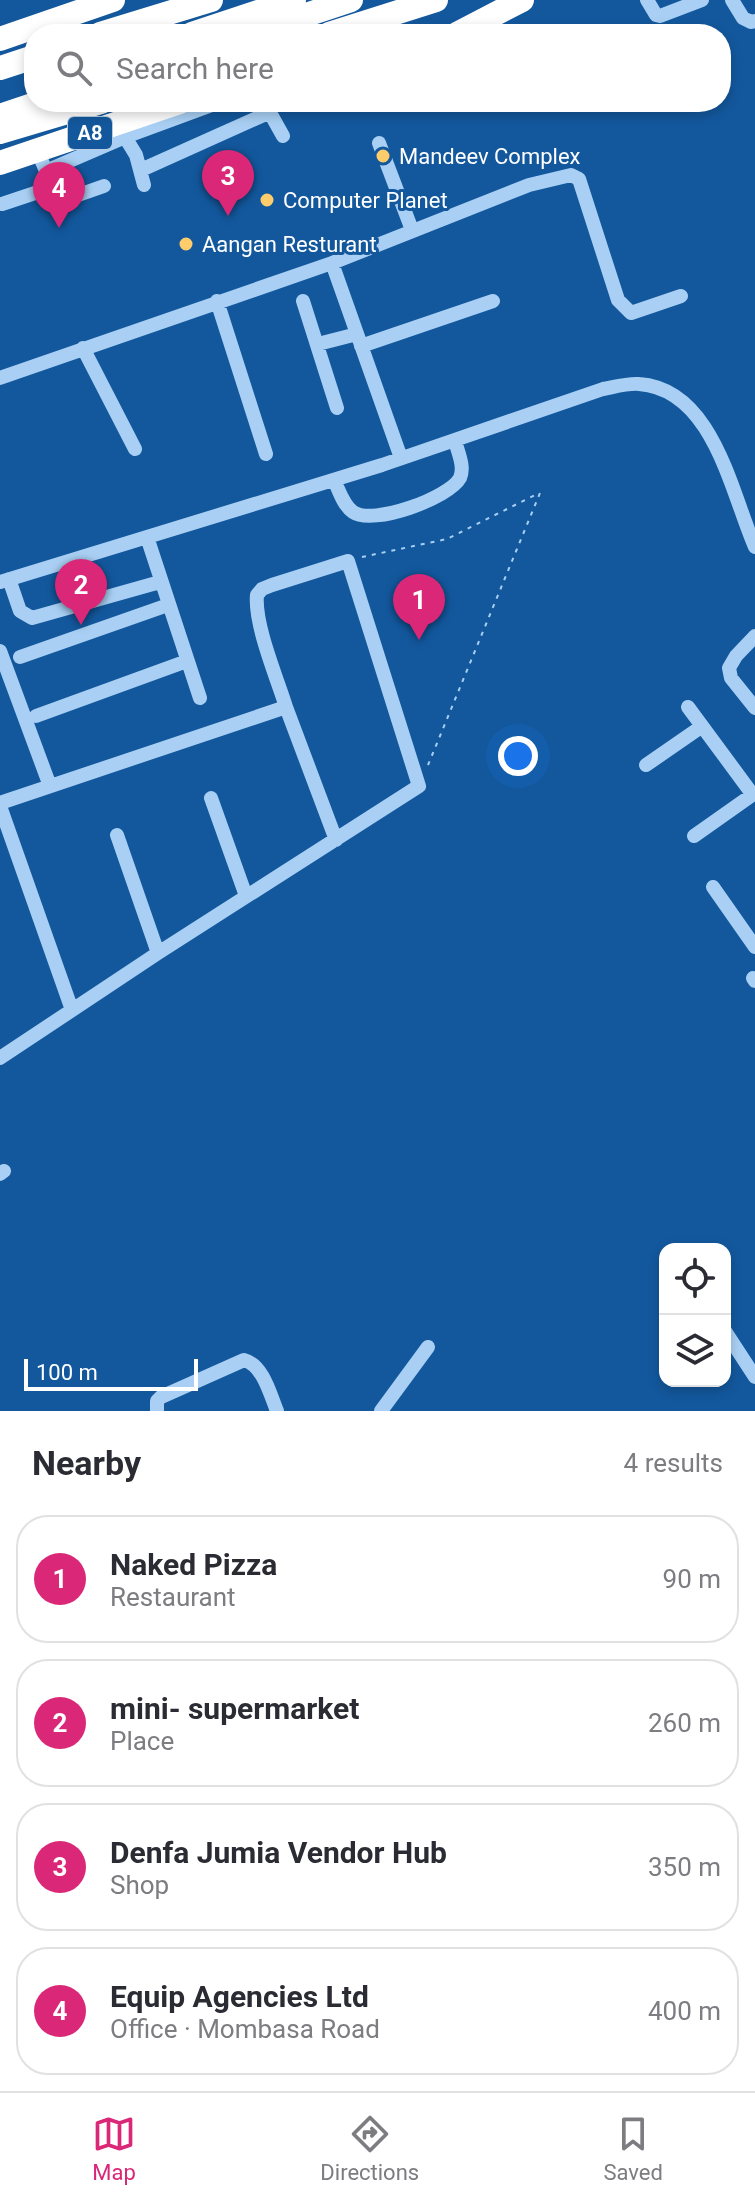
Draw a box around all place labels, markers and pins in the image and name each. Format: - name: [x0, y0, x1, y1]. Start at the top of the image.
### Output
- place label: Mandeev Complex: [399, 144, 581, 169]
- marker: Mandeev Complex: [374, 147, 392, 165]
- pin: 3: [202, 150, 254, 216]
- pin: 4: [33, 162, 85, 228]
- place label: Computer Planet: [283, 188, 448, 213]
- marker: Computer Planet: [258, 191, 276, 209]
- place label: Aangan Resturant: [202, 232, 377, 257]
- marker: Aangan Resturant: [177, 235, 195, 253]
- pin: 2: [55, 559, 107, 625]
- pin: 1: [393, 574, 445, 640]

